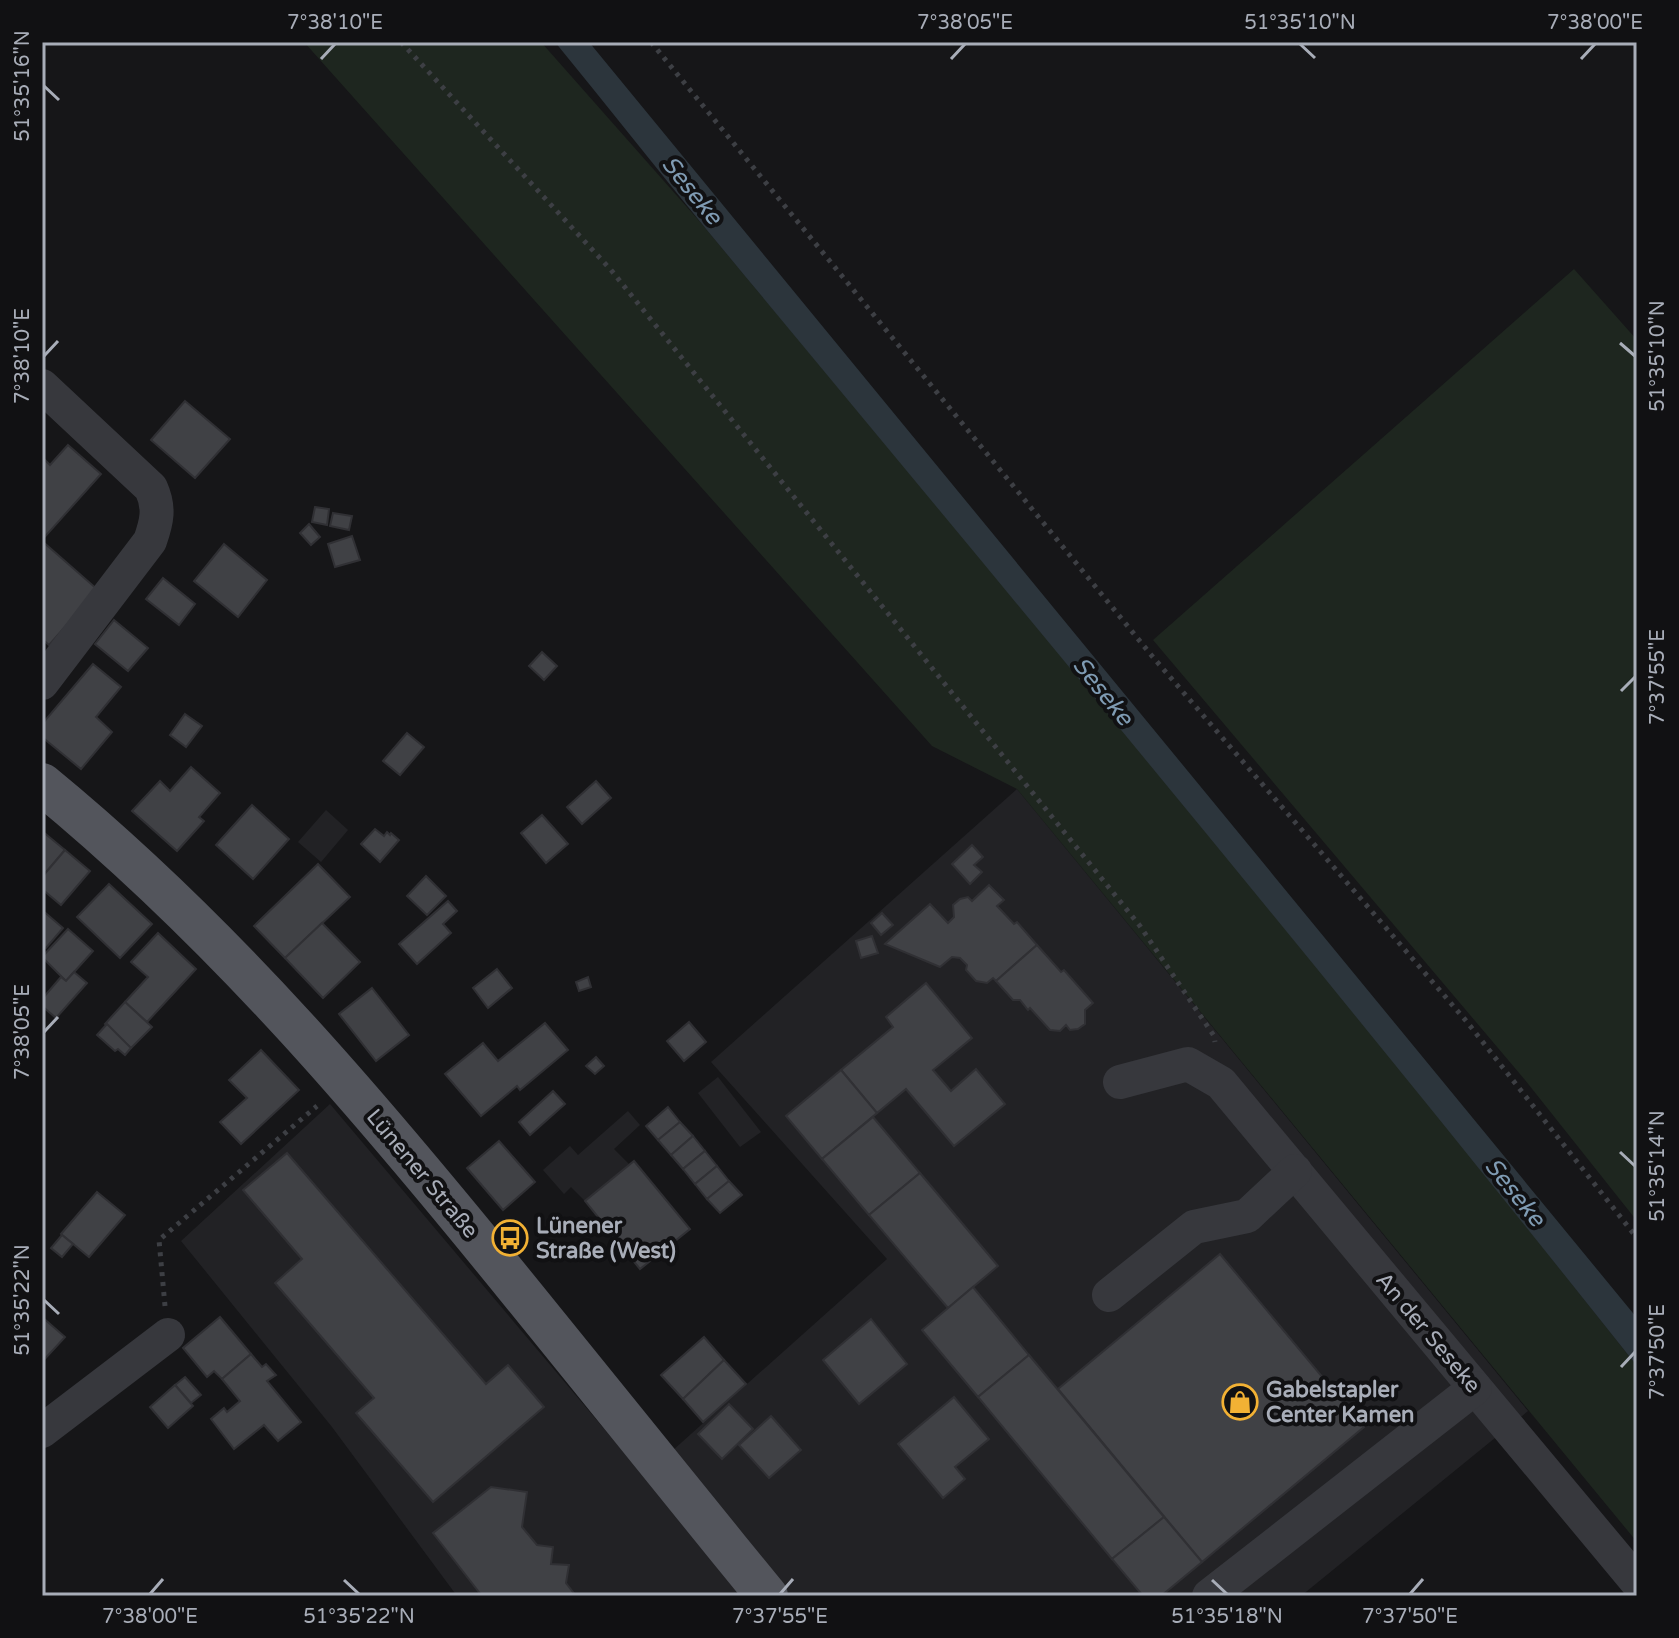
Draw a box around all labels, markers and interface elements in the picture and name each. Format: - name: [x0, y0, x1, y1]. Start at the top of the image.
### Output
- text: 7°38'10"E: [287, 11, 383, 35]
- text: 7°38'05"E: [917, 11, 1013, 35]
- text: 51°35'10"N: [1244, 11, 1356, 35]
- text: 7°38'00"E: [1547, 11, 1643, 35]
- text: 51°35'16"N: [11, 30, 35, 142]
- water label: Seseke: [655, 150, 729, 232]
- text: 51°35'10"N: [1646, 300, 1670, 412]
- text: 7°38'10"E: [11, 308, 35, 404]
- text: 7°37'55"E: [1646, 629, 1670, 725]
- water label: Seseke: [1066, 651, 1140, 733]
- text: 7°38'05"E: [11, 984, 35, 1080]
- street label: Lünener Straße: [361, 1104, 484, 1243]
- text: 51°35'14"N: [1646, 1110, 1670, 1222]
- water label: Seseke: [1478, 1152, 1552, 1234]
- place label: Lünener Straße (West): [536, 1213, 676, 1264]
- bus stop icon: Lünener Straße (West): [491, 1219, 529, 1257]
- text: 51°35'22"N: [11, 1244, 35, 1356]
- street label: An der Seseke: [1370, 1267, 1486, 1398]
- text: 7°37'50"E: [1646, 1304, 1670, 1400]
- place label: Gabelstapler Center Kamen: [1266, 1377, 1415, 1428]
- shop icon: Gabelstapler Center Kamen: [1221, 1383, 1259, 1421]
- text: 7°38'00"E: [102, 1605, 198, 1629]
- text: 51°35'22"N: [303, 1605, 415, 1629]
- text: 7°37'55"E: [732, 1605, 828, 1629]
- text: 51°35'18"N: [1171, 1605, 1283, 1629]
- text: 7°37'50"E: [1362, 1605, 1458, 1629]

